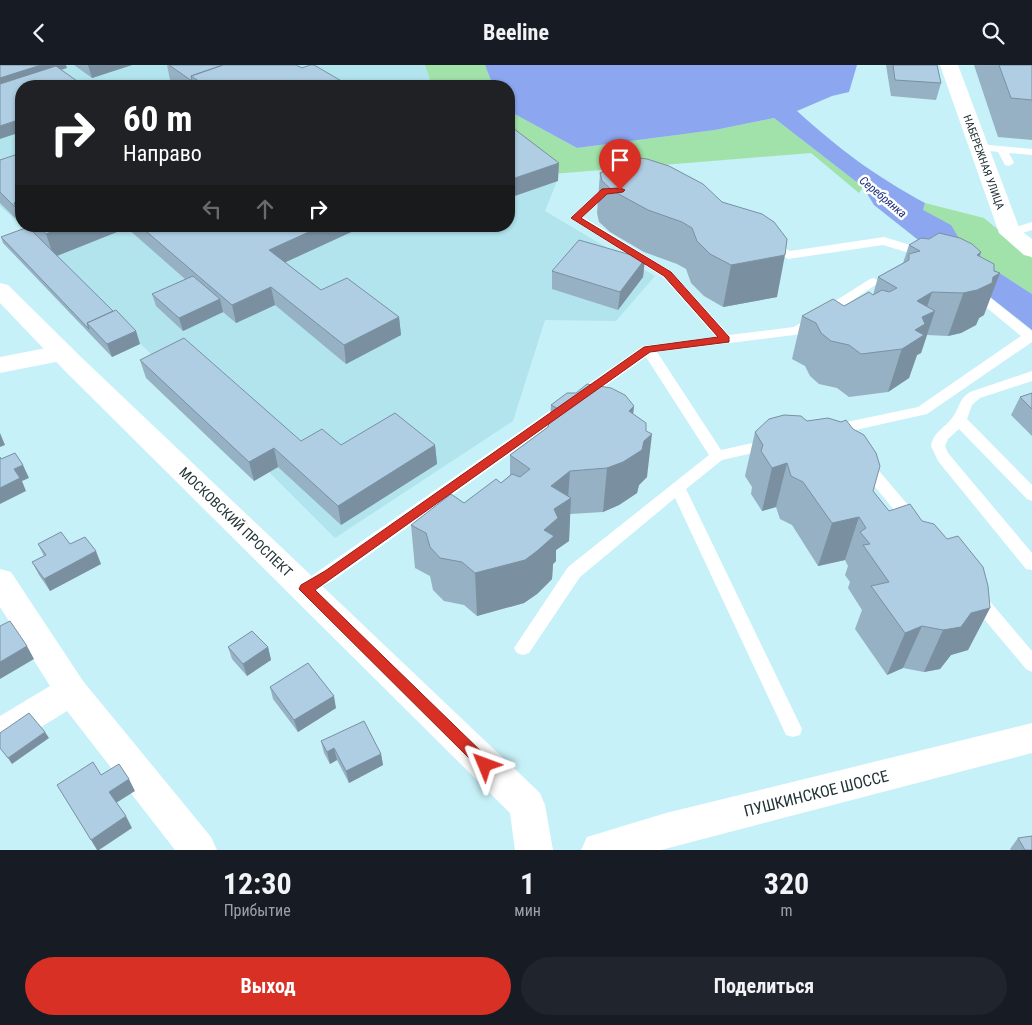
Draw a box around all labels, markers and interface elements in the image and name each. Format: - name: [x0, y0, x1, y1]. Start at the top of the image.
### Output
- icon: back: [25, 19, 53, 47]
- icon: search: [979, 19, 1007, 47]
- text: Beeline: [483, 20, 549, 45]
- text: 60 m: [123, 99, 192, 140]
- icon: right: [40, 100, 105, 165]
- street label: НАБЕРЕЖНАЯ УЛИЦА: [960, 113, 1007, 212]
- pin: [599, 139, 641, 190]
- text: Направо: [123, 141, 202, 166]
- icon: arrive: [606, 146, 634, 174]
- water label: Серебрянка: [857, 173, 909, 221]
- icon: left: [198, 195, 226, 223]
- icon: ahead: [251, 195, 279, 223]
- icon: right: [304, 195, 332, 223]
- street label: МОСКОВСКИЙ ПРОСПЕКТ: [176, 464, 296, 580]
- position arrow: [458, 738, 510, 790]
- street label: ПУШКИНСКОЕ ШОССЕ: [742, 766, 890, 821]
- text: 12:30: [223, 866, 292, 901]
- text: 1: [520, 866, 535, 901]
- text: 320: [764, 866, 809, 901]
- text: Прибытие: [224, 901, 291, 920]
- text: мин: [514, 901, 541, 920]
- text: m: [780, 901, 793, 920]
- button: Выход: [25, 957, 511, 1015]
- button: Поделиться: [521, 957, 1007, 1015]

